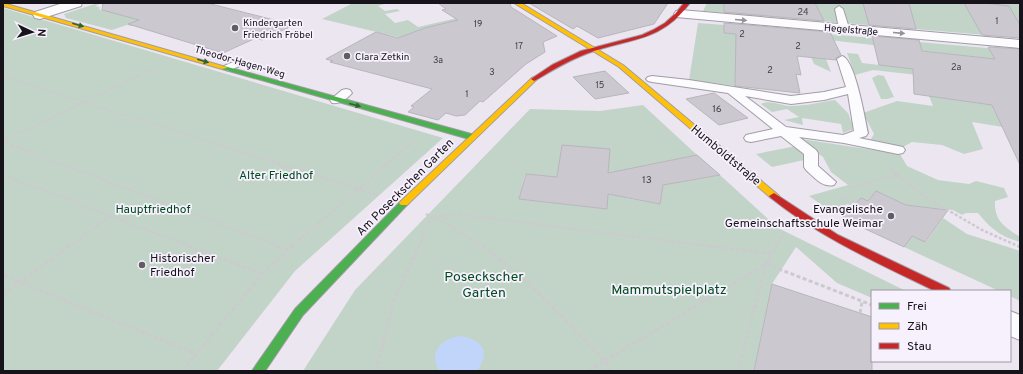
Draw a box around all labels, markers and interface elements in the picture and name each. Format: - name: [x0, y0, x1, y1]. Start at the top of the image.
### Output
- house number: 24: [797, 7, 809, 18]
- north arrow: [12, 12, 52, 52]
- one-way arrow: [735, 16, 747, 23]
- house number: 1: [995, 16, 999, 27]
- place label: Kindergarten Friedrich Fröbel: [243, 17, 313, 42]
- house number: 19: [474, 19, 482, 30]
- one-way arrow: [72, 22, 84, 28]
- street label: Hegelstraße: [823, 22, 878, 39]
- marker: Kindergarten Friedrich Fröbel: [230, 23, 240, 33]
- text: N: [34, 28, 48, 37]
- house number: 2: [739, 29, 745, 40]
- one-way arrow: [893, 30, 905, 37]
- house number: 17: [515, 41, 523, 52]
- house number: 2: [795, 41, 801, 52]
- street label: Theodor-Hagen-Weg: [193, 43, 286, 82]
- marker: Clara Zetkin: [342, 51, 352, 61]
- place label: Clara Zetkin: [355, 51, 409, 64]
- house number: 3a: [433, 55, 443, 66]
- one-way arrow: [197, 58, 209, 64]
- house number: 2a: [951, 62, 961, 73]
- house number: 2: [767, 65, 773, 76]
- house number: 3: [489, 67, 495, 78]
- house number: 15: [596, 80, 604, 91]
- house number: 1: [465, 89, 469, 100]
- one-way arrow: [349, 102, 361, 108]
- house number: 16: [712, 103, 722, 116]
- street label: Humboldtstraße: [687, 122, 764, 190]
- street label: Am Poseckschen Garten: [354, 136, 458, 240]
- park label: Alter Friedhof: [239, 168, 313, 184]
- house number: 13: [642, 174, 652, 187]
- park label: Hauptfriedhof: [116, 202, 190, 218]
- place label: Evangelische Gemeinschaftsschule Weimar: [725, 202, 883, 232]
- marker: Evangelische Gemeinschaftsschule Weimar: [886, 211, 896, 221]
- place label: Historischer Friedhof: [150, 251, 216, 281]
- marker: Historischer Friedhof: [137, 260, 147, 270]
- park label: Poseckscher Garten: [444, 269, 524, 302]
- park label: Mammutspielplatz: [611, 282, 727, 299]
- legend: [871, 290, 1011, 362]
- text: Frei: [907, 299, 927, 315]
- text: Zäh: [907, 319, 928, 335]
- text: Stau: [907, 339, 932, 355]

